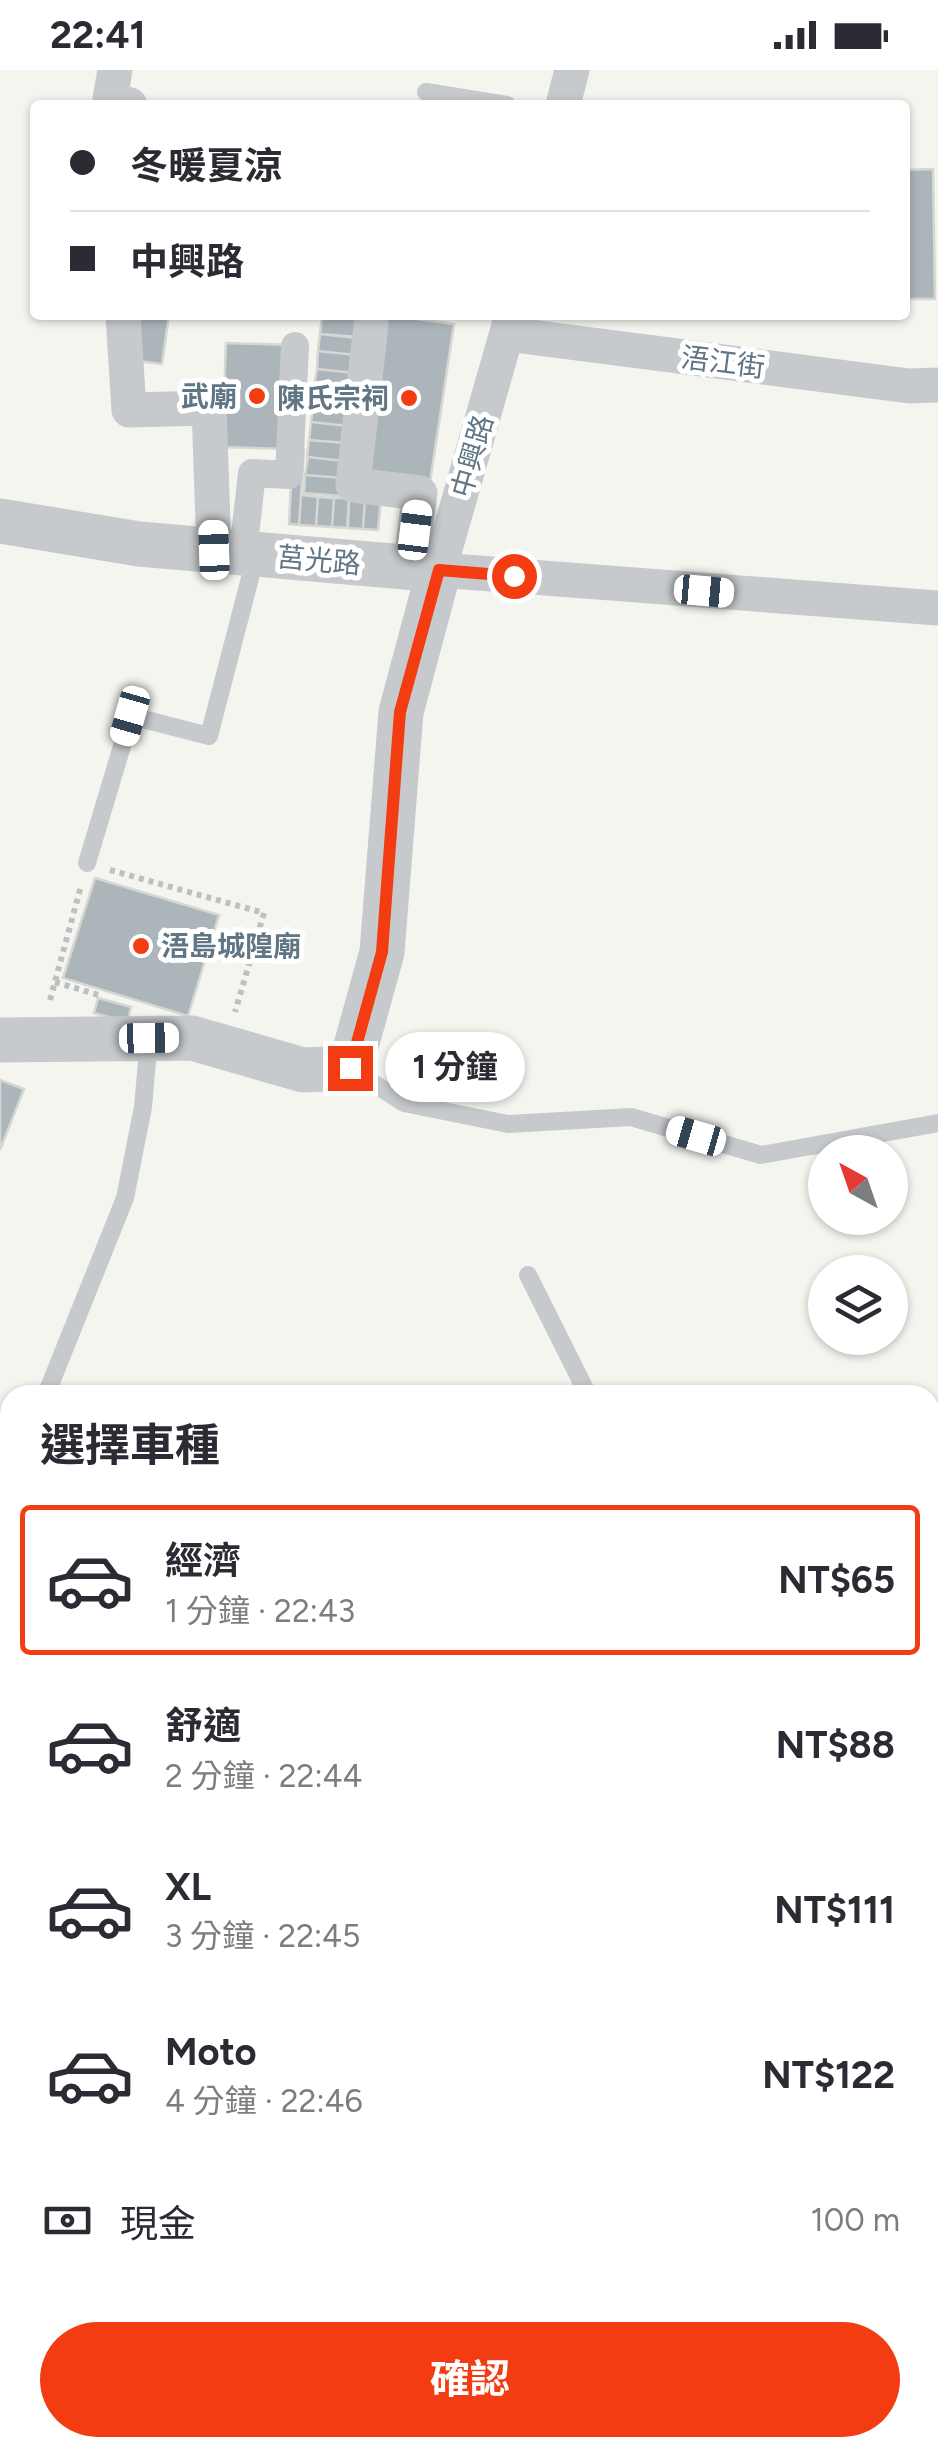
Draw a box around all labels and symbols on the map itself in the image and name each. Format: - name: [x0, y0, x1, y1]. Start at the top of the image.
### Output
- street label: 浯江街: [679, 340, 767, 384]
- place label: 武廟: [181, 379, 237, 413]
- place label: 陳氏宗祠: [277, 381, 389, 415]
- marker: 武廟: [246, 385, 268, 407]
- marker: 陳氏宗祠: [398, 387, 420, 409]
- street label: 中興路: [444, 411, 500, 501]
- car: [396, 498, 434, 562]
- car: [198, 519, 230, 581]
- street label: 莒光路: [276, 539, 362, 581]
- route start: [492, 554, 537, 599]
- car: [673, 573, 735, 609]
- car: [107, 683, 153, 749]
- place label: 浯島城隍廟: [161, 929, 301, 963]
- marker: 浯島城隍廟: [130, 935, 152, 957]
- car: [119, 1022, 179, 1054]
- callout: 1 分鐘: [385, 1033, 525, 1103]
- route end: [328, 1046, 373, 1091]
- car: [663, 1113, 729, 1159]
- north arrow: [808, 1135, 908, 1235]

